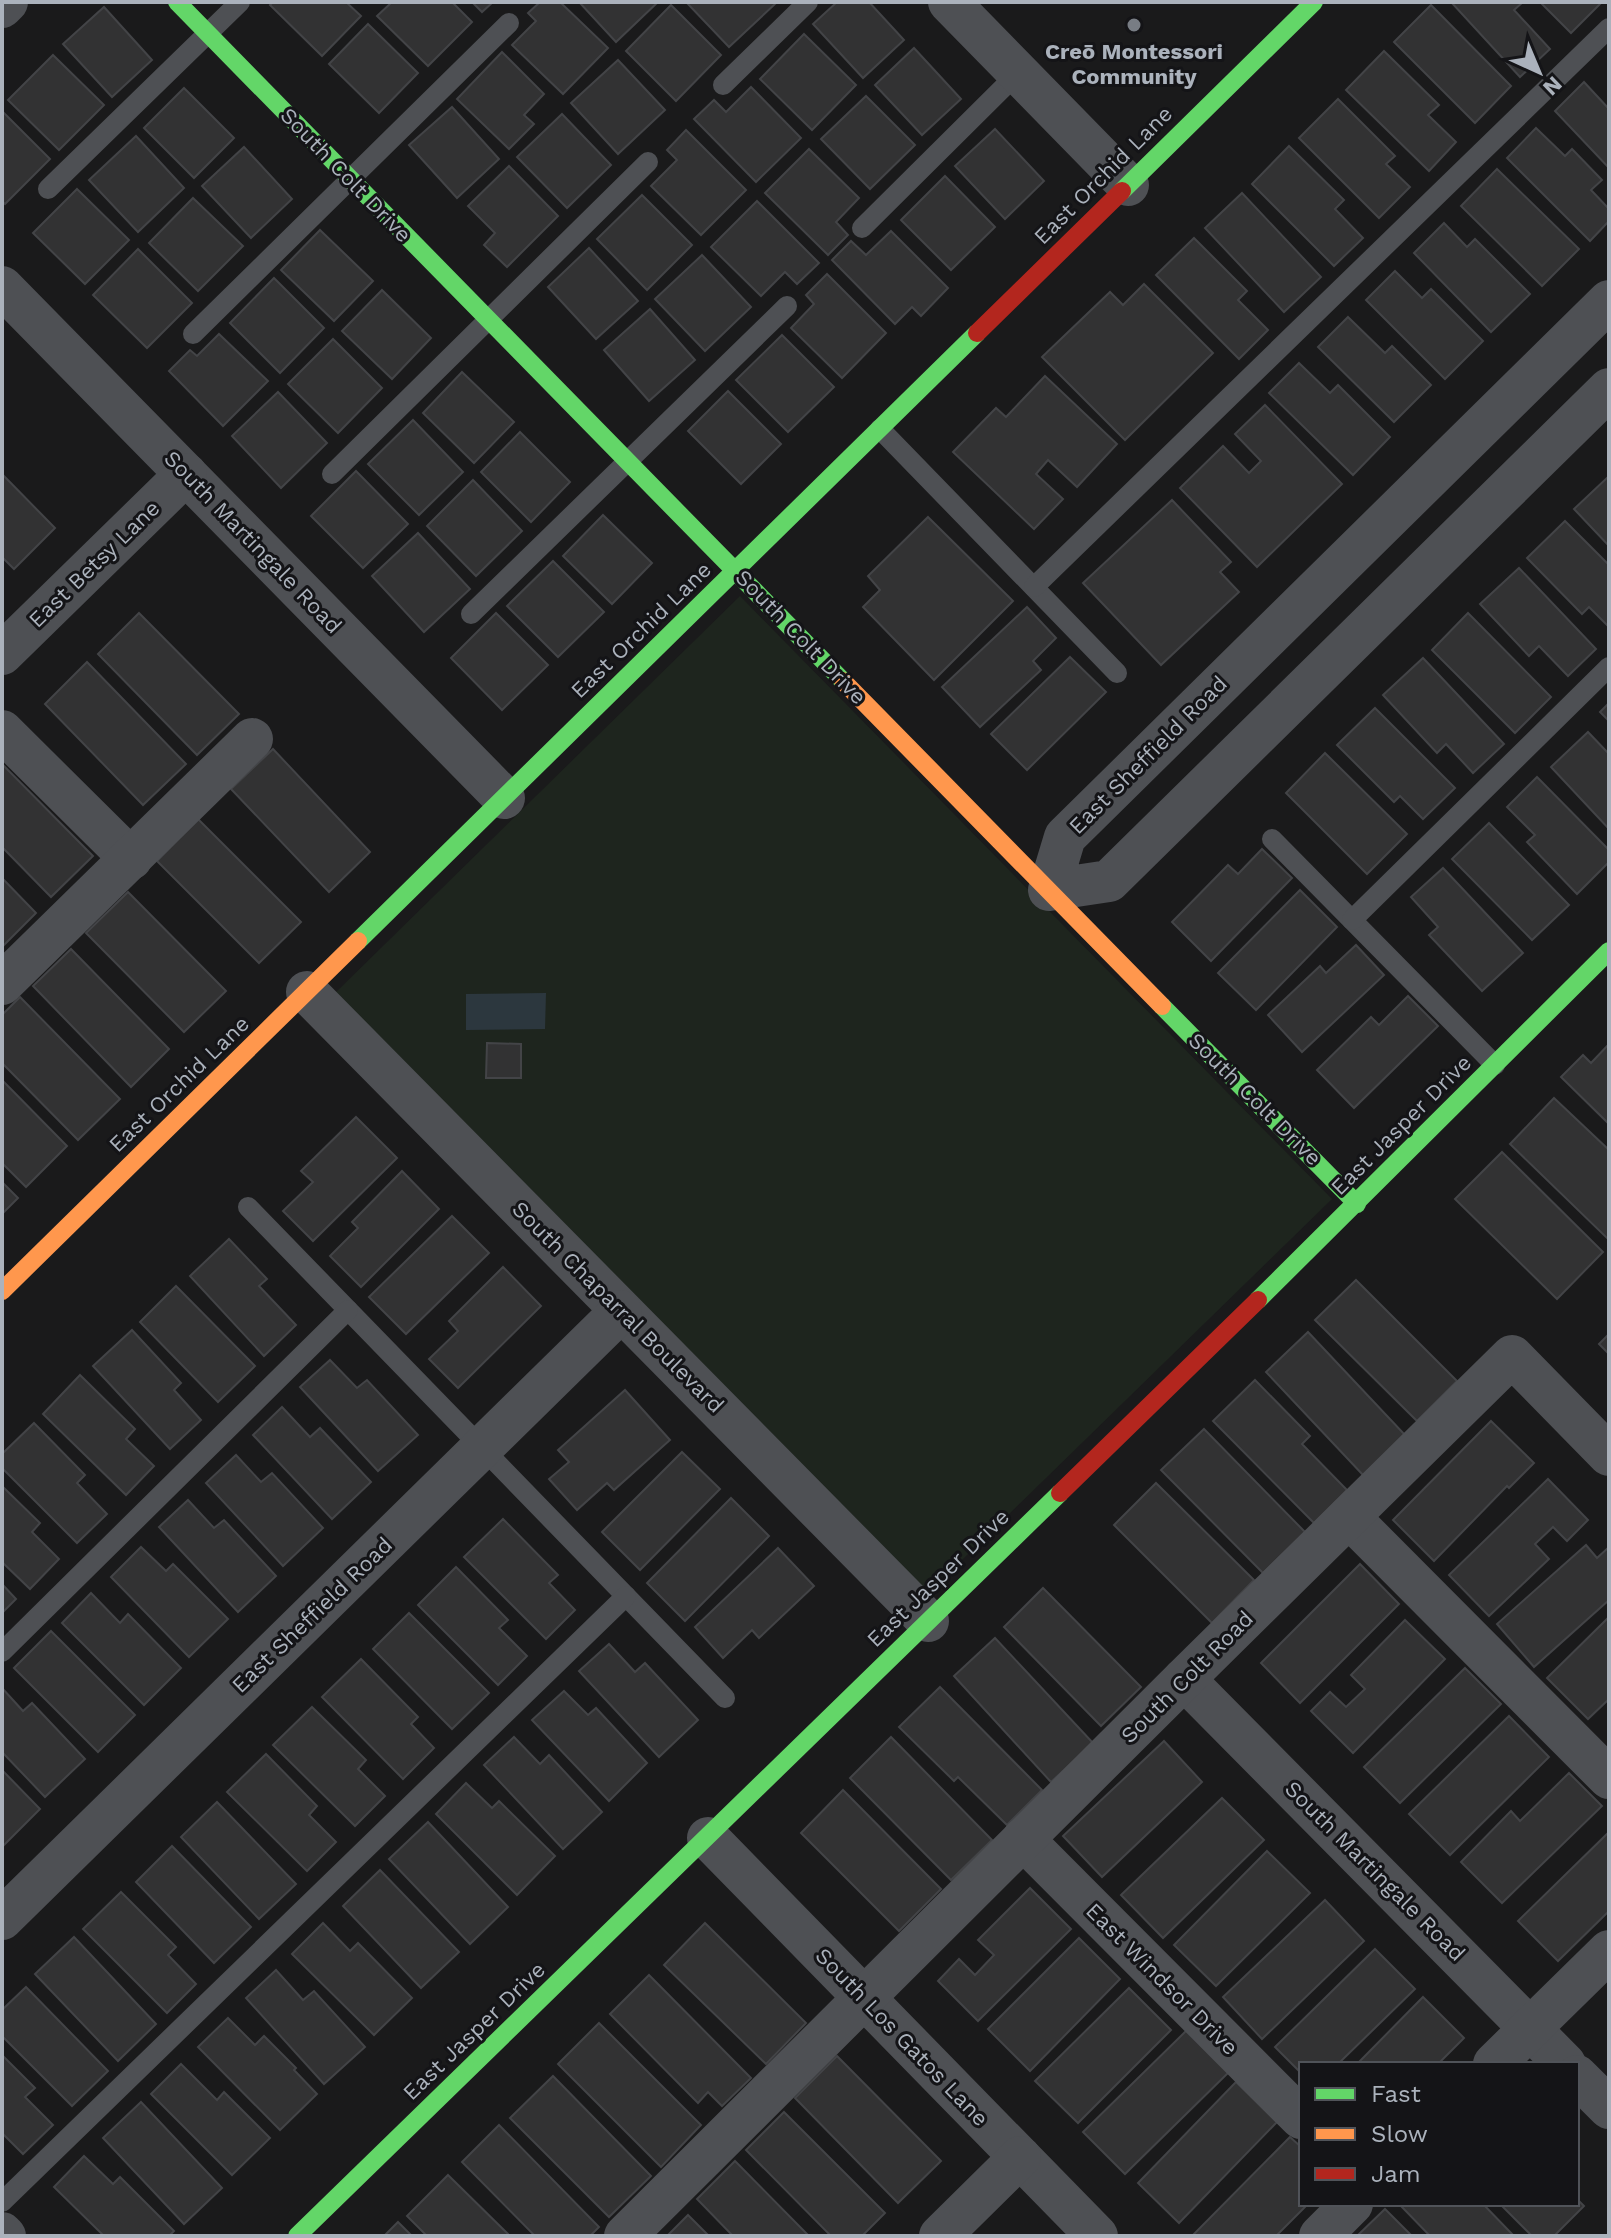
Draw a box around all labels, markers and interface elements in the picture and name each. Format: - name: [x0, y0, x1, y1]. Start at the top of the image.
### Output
- marker: Creō Montessori Community: [1125, 16, 1143, 34]
- north arrow: [1499, 32, 1579, 112]
- place label: Creō Montessori Community: [1045, 39, 1223, 89]
- text: N: [1538, 71, 1567, 101]
- street label: East Orchid Lane: [1029, 101, 1177, 249]
- street label: South Colt Drive: [275, 103, 417, 247]
- street label: South Martingale Road: [159, 446, 347, 638]
- street label: East Betsy Lane: [23, 495, 165, 633]
- street label: East Orchid Lane: [566, 557, 716, 703]
- street label: South Colt Drive: [730, 565, 872, 709]
- street label: East Sheffield Road: [1064, 671, 1232, 839]
- street label: East Orchid Lane: [104, 1011, 254, 1157]
- street label: South Colt Drive: [1183, 1027, 1327, 1171]
- street label: East Jasper Drive: [1326, 1050, 1476, 1200]
- street label: South Chaparral Boulevard: [507, 1196, 729, 1418]
- street label: East Jasper Drive: [862, 1504, 1014, 1652]
- street label: East Sheffield Road: [227, 1532, 397, 1698]
- street label: South Colt Road: [1116, 1606, 1258, 1748]
- street label: South Martingale Road: [1280, 1776, 1470, 1966]
- street label: East Windsor Drive: [1081, 1898, 1243, 2060]
- street label: South Los Gatos Lane: [810, 1943, 994, 2131]
- street label: East Jasper Drive: [398, 1957, 550, 2105]
- legend: [1299, 2062, 1579, 2206]
- text: Fast: [1371, 2080, 1421, 2108]
- text: Slow: [1371, 2120, 1428, 2148]
- text: Jam: [1371, 2160, 1421, 2188]

